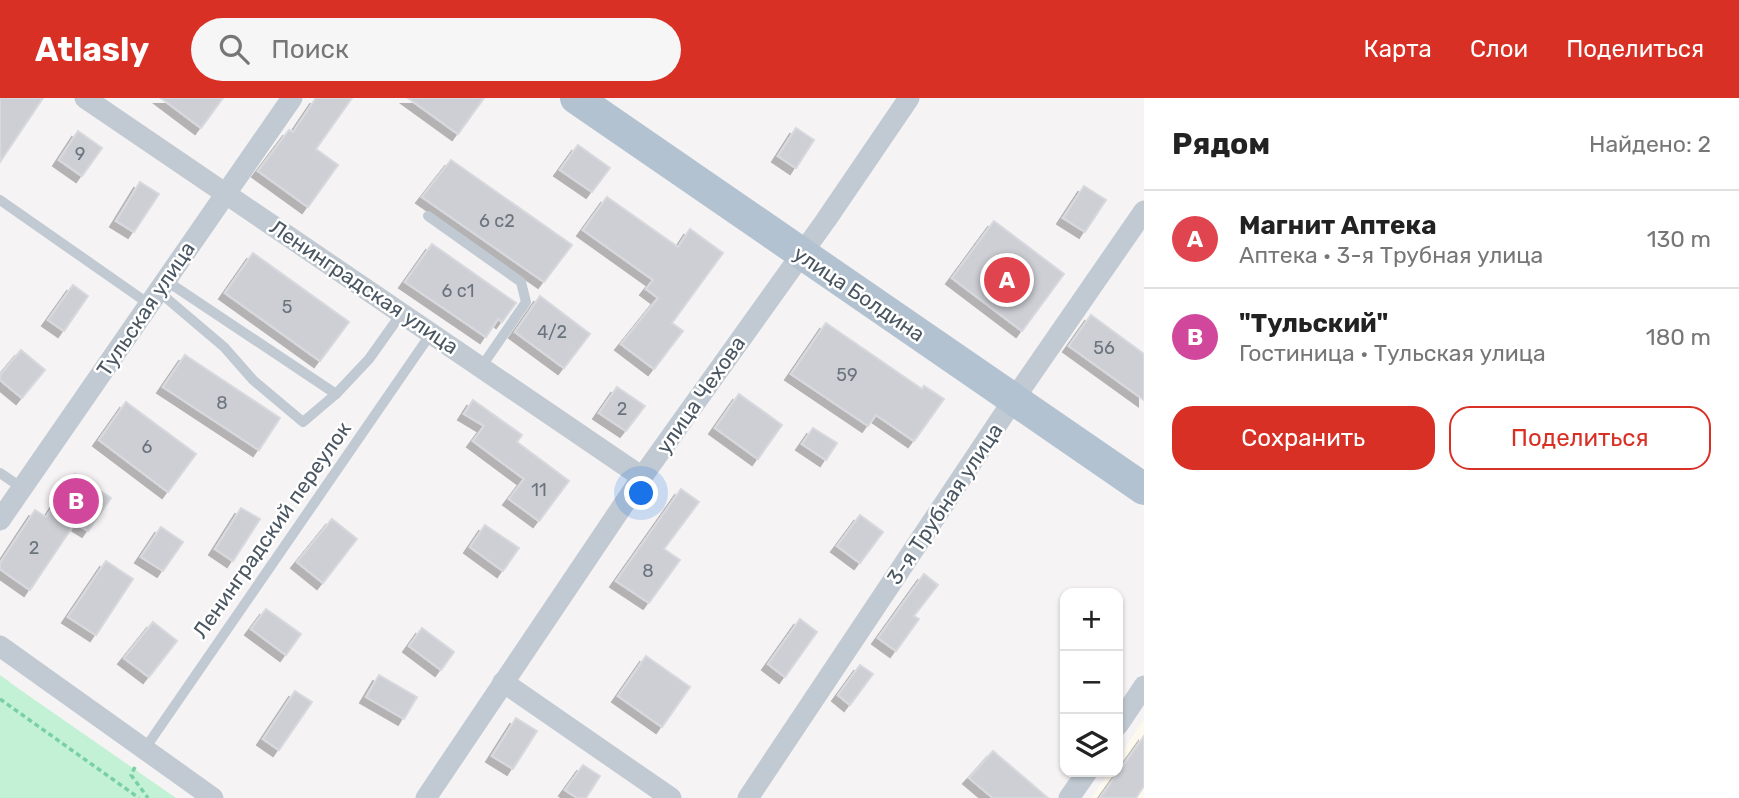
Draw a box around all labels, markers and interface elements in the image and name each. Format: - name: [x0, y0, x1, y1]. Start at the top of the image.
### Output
- search box: [191, 18, 681, 81]
- text: Atlasly: [35, 30, 149, 69]
- icon: search: [215, 30, 253, 68]
- text: Поиск: [271, 34, 349, 65]
- text: Карта: [1363, 35, 1432, 63]
- text: Слои: [1470, 35, 1528, 63]
- text: Поделиться: [1566, 35, 1704, 63]
- text: Рядом: [1172, 126, 1270, 162]
- text: Найдено: 2: [1589, 130, 1711, 158]
- house number: 9: [75, 143, 85, 165]
- house number: 6 с2: [479, 210, 515, 232]
- text: Магнит Аптека: [1239, 210, 1437, 241]
- street label: Ленинградская улица: [265, 214, 463, 359]
- text: A: [1187, 225, 1203, 253]
- text: 130 m: [1647, 225, 1711, 253]
- street label: Тульская улица: [91, 237, 200, 381]
- street label: улица Болдина: [789, 241, 930, 347]
- text: Аптека · 3-я Трубная улица: [1239, 241, 1543, 269]
- pin: A: [984, 254, 1030, 306]
- house number: 6 с1: [442, 280, 474, 302]
- house number: 5: [282, 296, 292, 318]
- text: "Тульский": [1239, 308, 1388, 339]
- house number: 4/2: [537, 321, 567, 343]
- text: B: [1187, 323, 1203, 351]
- text: 180 m: [1646, 323, 1711, 351]
- street label: улица Чехова: [651, 331, 750, 458]
- house number: 56: [1093, 337, 1115, 359]
- text: Гостиница · Тульская улица: [1239, 339, 1546, 367]
- house number: 59: [836, 364, 858, 386]
- house number: 8: [216, 392, 228, 414]
- house number: 2: [617, 398, 627, 420]
- button: Сохранить: [1172, 406, 1435, 470]
- button: Поделиться: [1449, 406, 1711, 470]
- street label: Ленинградский переулок: [187, 417, 356, 643]
- street label: 3-я Трубная улица: [881, 419, 1008, 589]
- house number: 6: [142, 436, 153, 458]
- pin: B: [53, 475, 99, 527]
- your location: [624, 476, 658, 510]
- house number: 11: [531, 479, 547, 501]
- house number: 2: [29, 537, 39, 559]
- house number: 8: [642, 560, 654, 582]
- map controls: [1060, 588, 1123, 777]
- button: +: [1060, 588, 1123, 651]
- button: −: [1060, 651, 1123, 714]
- button: layers: [1060, 714, 1123, 777]

